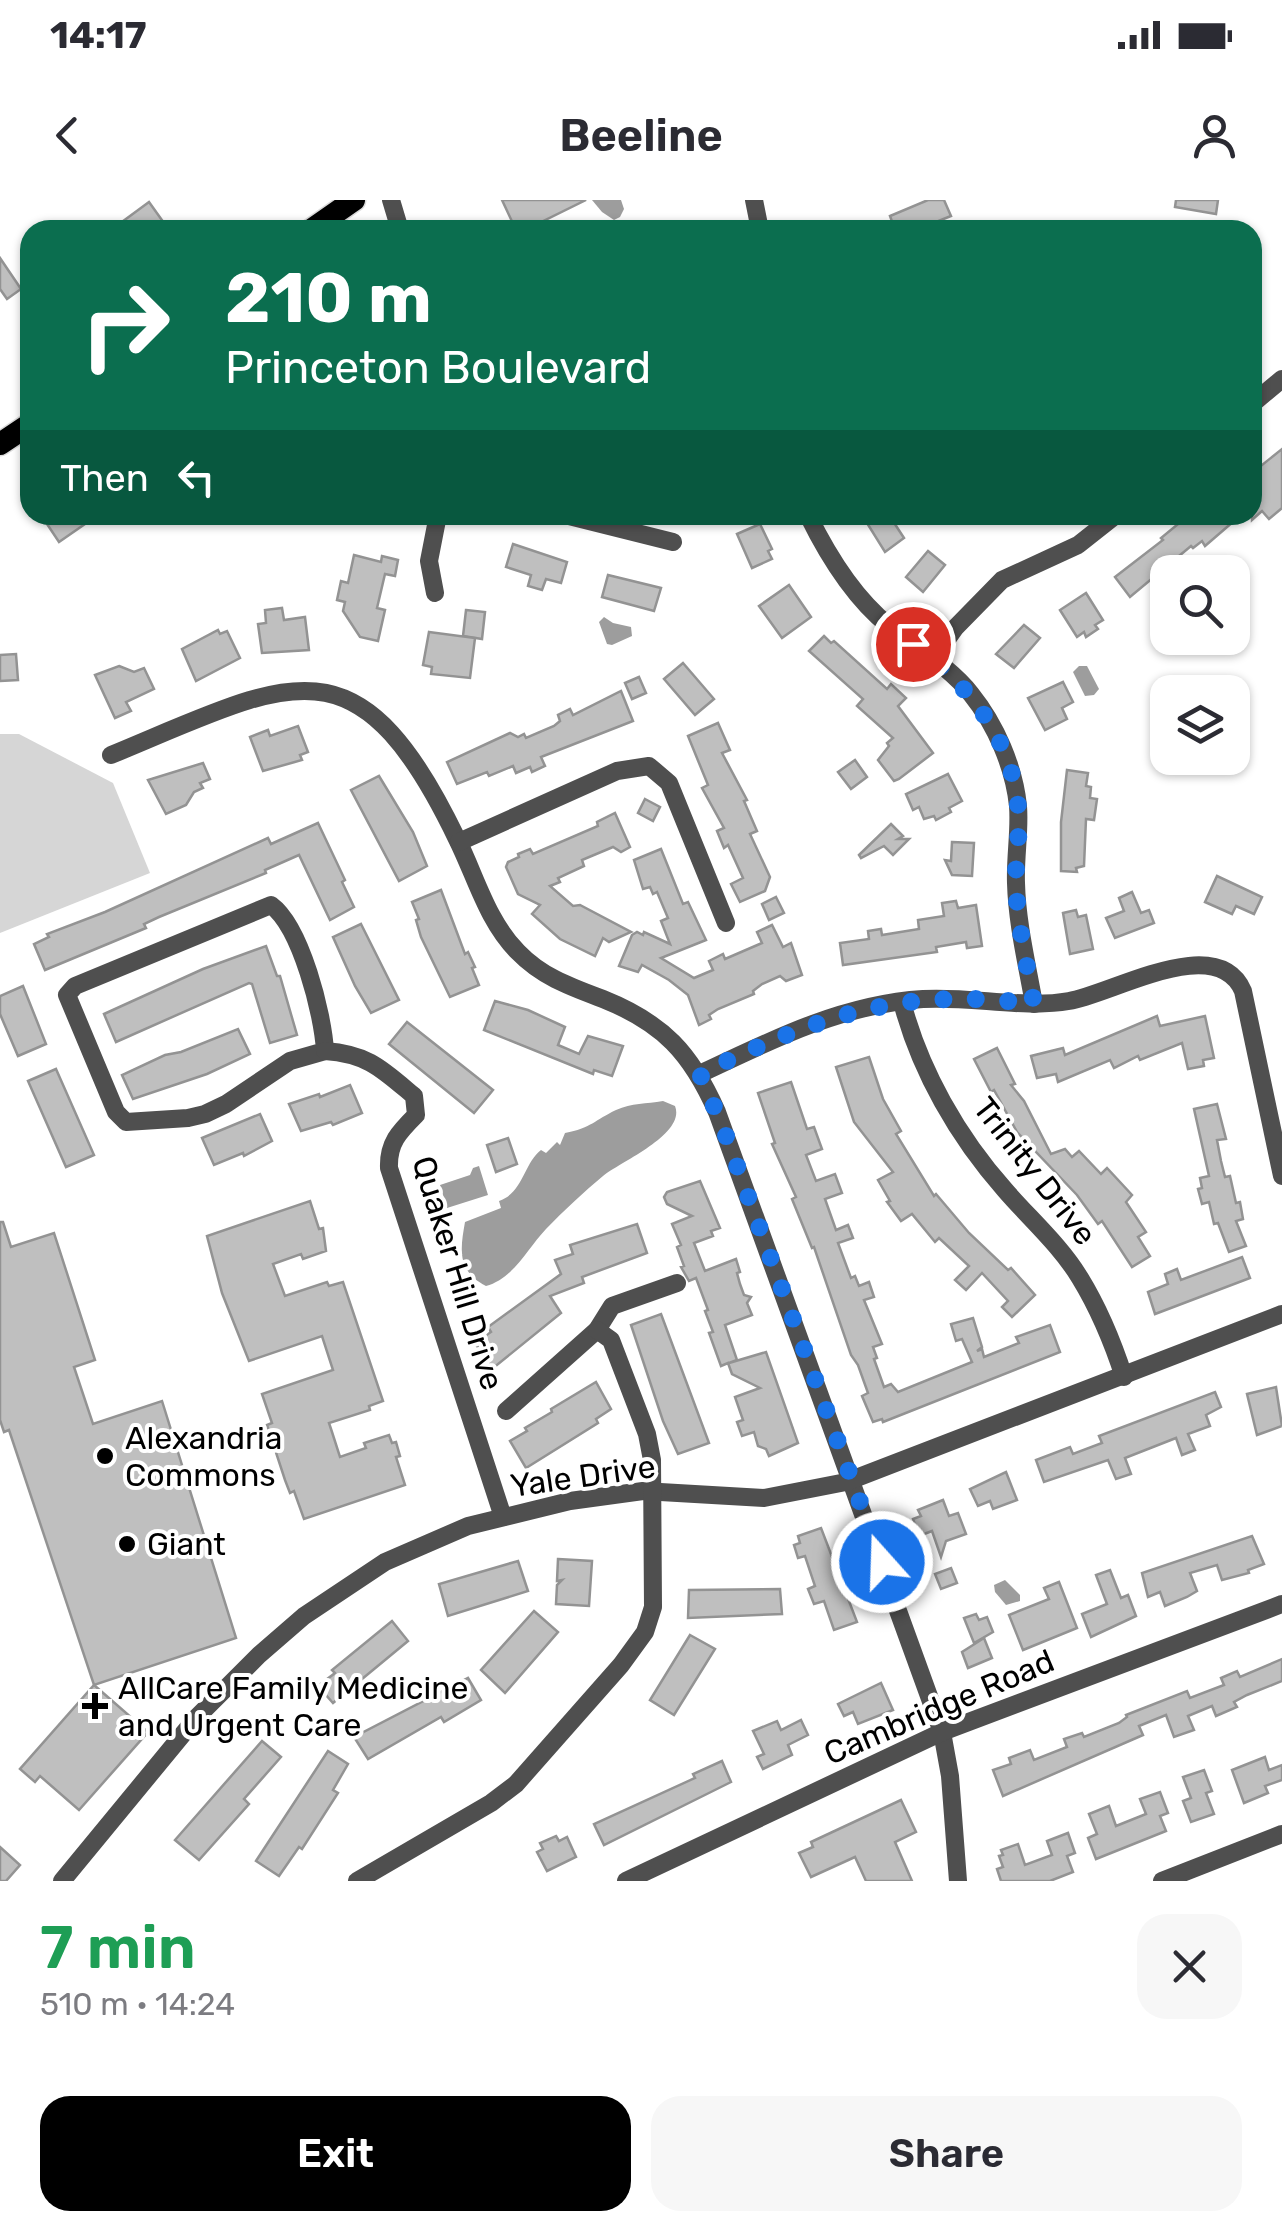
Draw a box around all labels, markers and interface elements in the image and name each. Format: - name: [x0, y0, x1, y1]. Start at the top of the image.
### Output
- text: 14:17: [50, 12, 147, 58]
- icon: back: [40, 108, 95, 163]
- icon: person: [1187, 108, 1242, 163]
- text: Beeline: [559, 109, 723, 162]
- text: 210 m: [225, 257, 432, 340]
- icon: right: [60, 260, 190, 390]
- text: Princeton Boulevard: [225, 341, 651, 394]
- icon: left: [169, 450, 224, 505]
- text: Then: [60, 455, 149, 501]
- map controls: [1150, 555, 1250, 775]
- button: search: [1150, 555, 1250, 655]
- pin: [871, 602, 956, 687]
- icon: arrive: [886, 617, 941, 672]
- button: layers: [1150, 675, 1250, 775]
- street label: Trinity Drive: [965, 1090, 1105, 1252]
- street label: Quaker Hill Drive: [404, 1151, 512, 1395]
- place label: Alexandria Commons: [125, 1419, 283, 1494]
- marker: Alexandria Commons: [94, 1445, 116, 1467]
- street label: Yale Drive: [508, 1447, 658, 1505]
- position arrow: [830, 1510, 934, 1614]
- place label: Giant: [147, 1525, 226, 1563]
- marker: Giant: [116, 1533, 138, 1555]
- street label: Cambridge Road: [818, 1641, 1060, 1773]
- place label: AllCare Family Medicine and Urgent Care: [118, 1669, 468, 1744]
- marker: AllCare Family Medicine and Urgent Care: [82, 1693, 108, 1719]
- text: 7 min: [40, 1912, 196, 1983]
- button: close: [1137, 1914, 1242, 2019]
- text: 510 m · 14:24: [40, 1985, 235, 2023]
- button: Exit: [40, 2096, 631, 2211]
- button: Share: [651, 2096, 1242, 2211]

